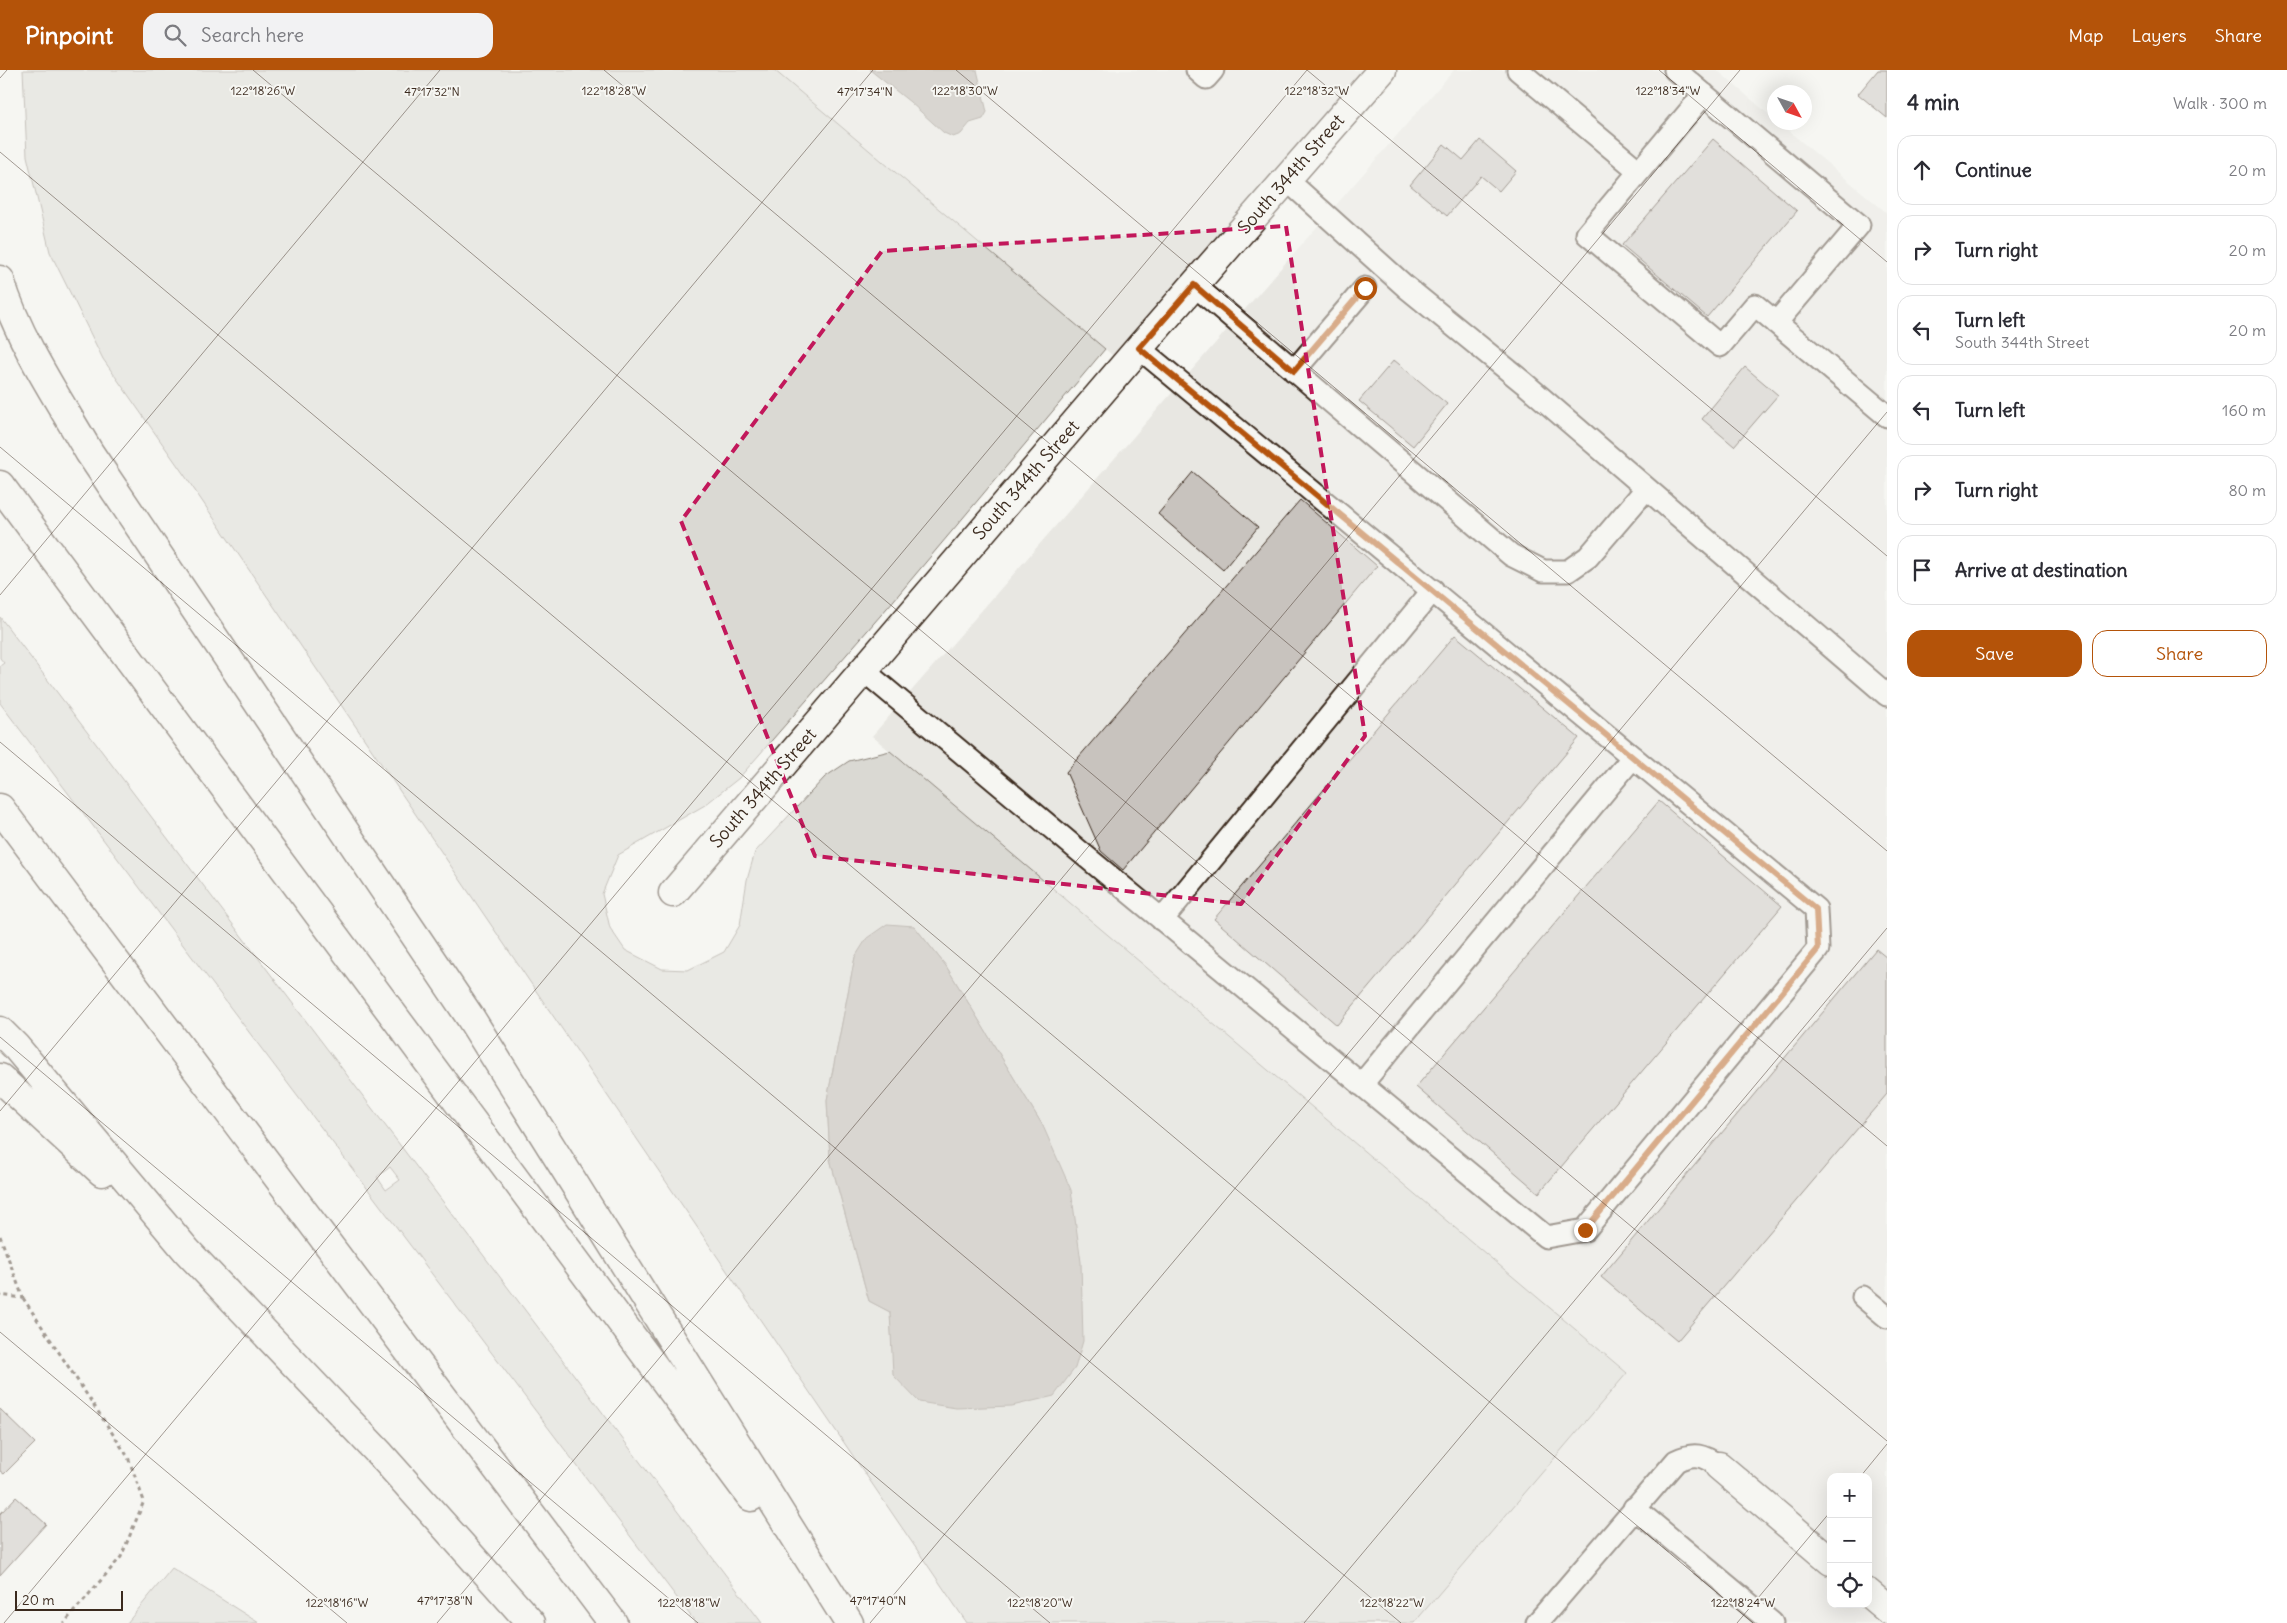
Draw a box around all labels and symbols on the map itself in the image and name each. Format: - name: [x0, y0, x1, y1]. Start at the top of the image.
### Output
- text: 122°18'26"W: [231, 83, 295, 98]
- text: 122°18'28"W: [582, 83, 646, 98]
- text: 122°18'30"W: [932, 83, 998, 98]
- text: 122°18'32"W: [1285, 83, 1349, 98]
- text: 122°18'34"W: [1636, 83, 1700, 98]
- text: 47°17'32"N: [404, 84, 460, 99]
- text: 47°17'34"N: [837, 84, 893, 99]
- north arrow: [1767, 85, 1812, 130]
- street label: South 344th Street: [1232, 109, 1349, 238]
- route start: [1354, 277, 1377, 300]
- street label: South 344th Street: [967, 415, 1084, 544]
- street label: South 344th Street: [704, 723, 821, 852]
- route end: [1574, 1219, 1597, 1242]
- scale bar: [15, 1588, 122, 1611]
- text: 47°17'38"N: [417, 1593, 473, 1608]
- text: 47°17'40"N: [850, 1593, 906, 1608]
- text: 122°18'16"W: [306, 1595, 368, 1610]
- text: 122°18'18"W: [658, 1595, 720, 1610]
- text: 122°18'20"W: [1007, 1595, 1073, 1610]
- text: 122°18'22"W: [1360, 1595, 1424, 1610]
- text: 122°18'24"W: [1711, 1595, 1775, 1610]

